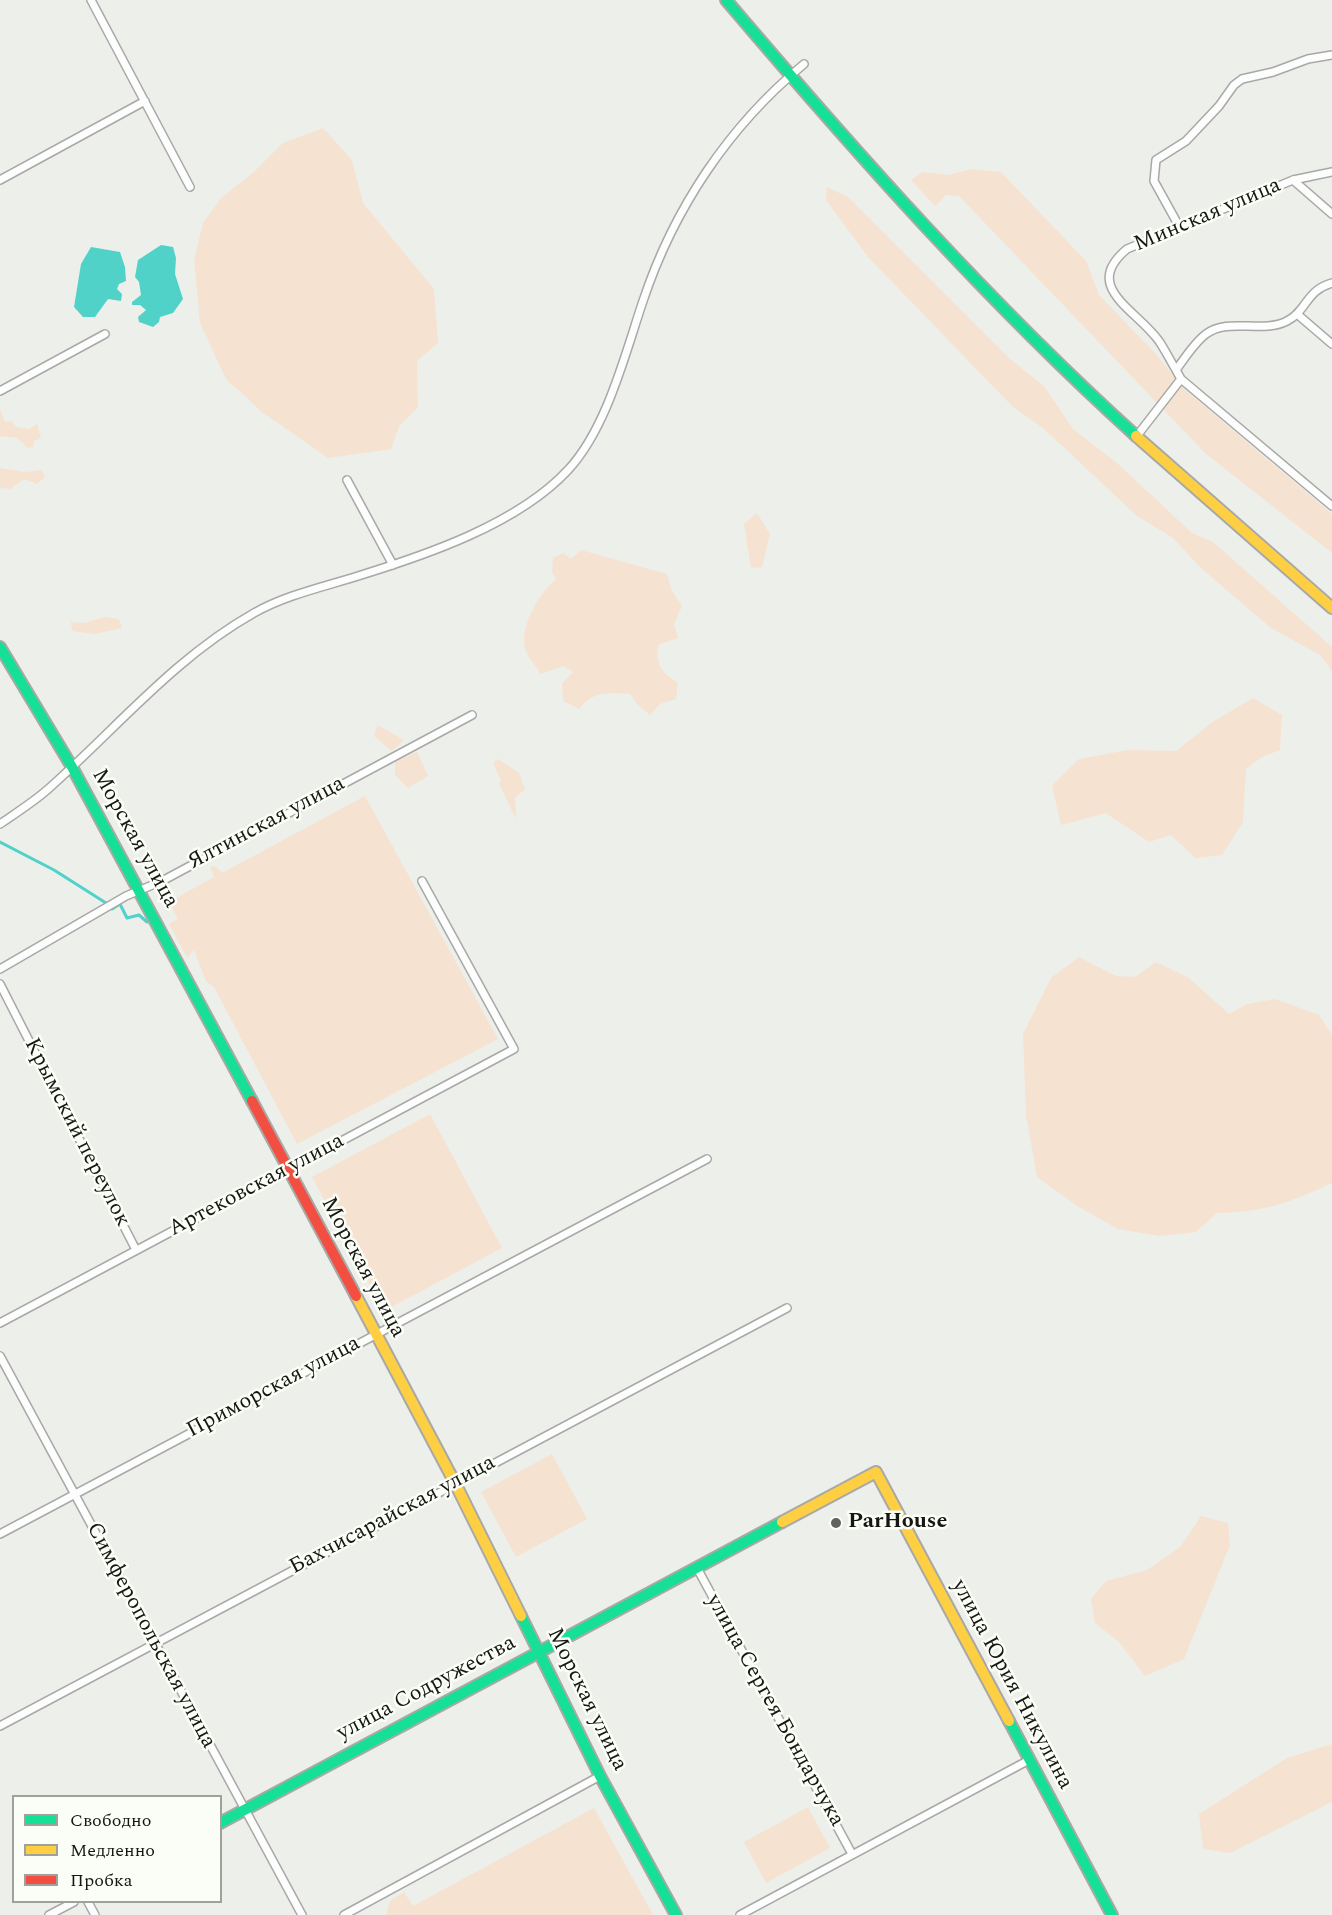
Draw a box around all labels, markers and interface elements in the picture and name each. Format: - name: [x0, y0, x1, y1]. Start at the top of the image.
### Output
- street label: Минская улица: [1131, 173, 1285, 259]
- street label: Морская улица: [85, 765, 183, 913]
- street label: Ялтинская улица: [184, 772, 350, 876]
- street label: Крымский переулок: [17, 1034, 135, 1232]
- street label: Артековская улица: [165, 1129, 349, 1243]
- street label: Морская улица: [314, 1193, 410, 1343]
- street label: Приморская улица: [183, 1331, 365, 1445]
- street label: Бахчисарайская улица: [286, 1451, 500, 1581]
- place label: ParHouse: [848, 1510, 947, 1536]
- marker: ParHouse: [829, 1516, 843, 1530]
- street label: Симферопольская улица: [79, 1519, 221, 1753]
- street label: улица Юрия Никулина: [944, 1576, 1078, 1794]
- street label: улица Сергея Бондарчука: [699, 1590, 849, 1832]
- street label: Морская улица: [540, 1624, 632, 1776]
- street label: улица Содружества: [333, 1631, 521, 1747]
- legend: [12, 1795, 222, 1903]
- text: Свободно: [70, 1807, 151, 1834]
- text: Медленно: [70, 1837, 155, 1864]
- text: Пробка: [70, 1867, 132, 1894]

